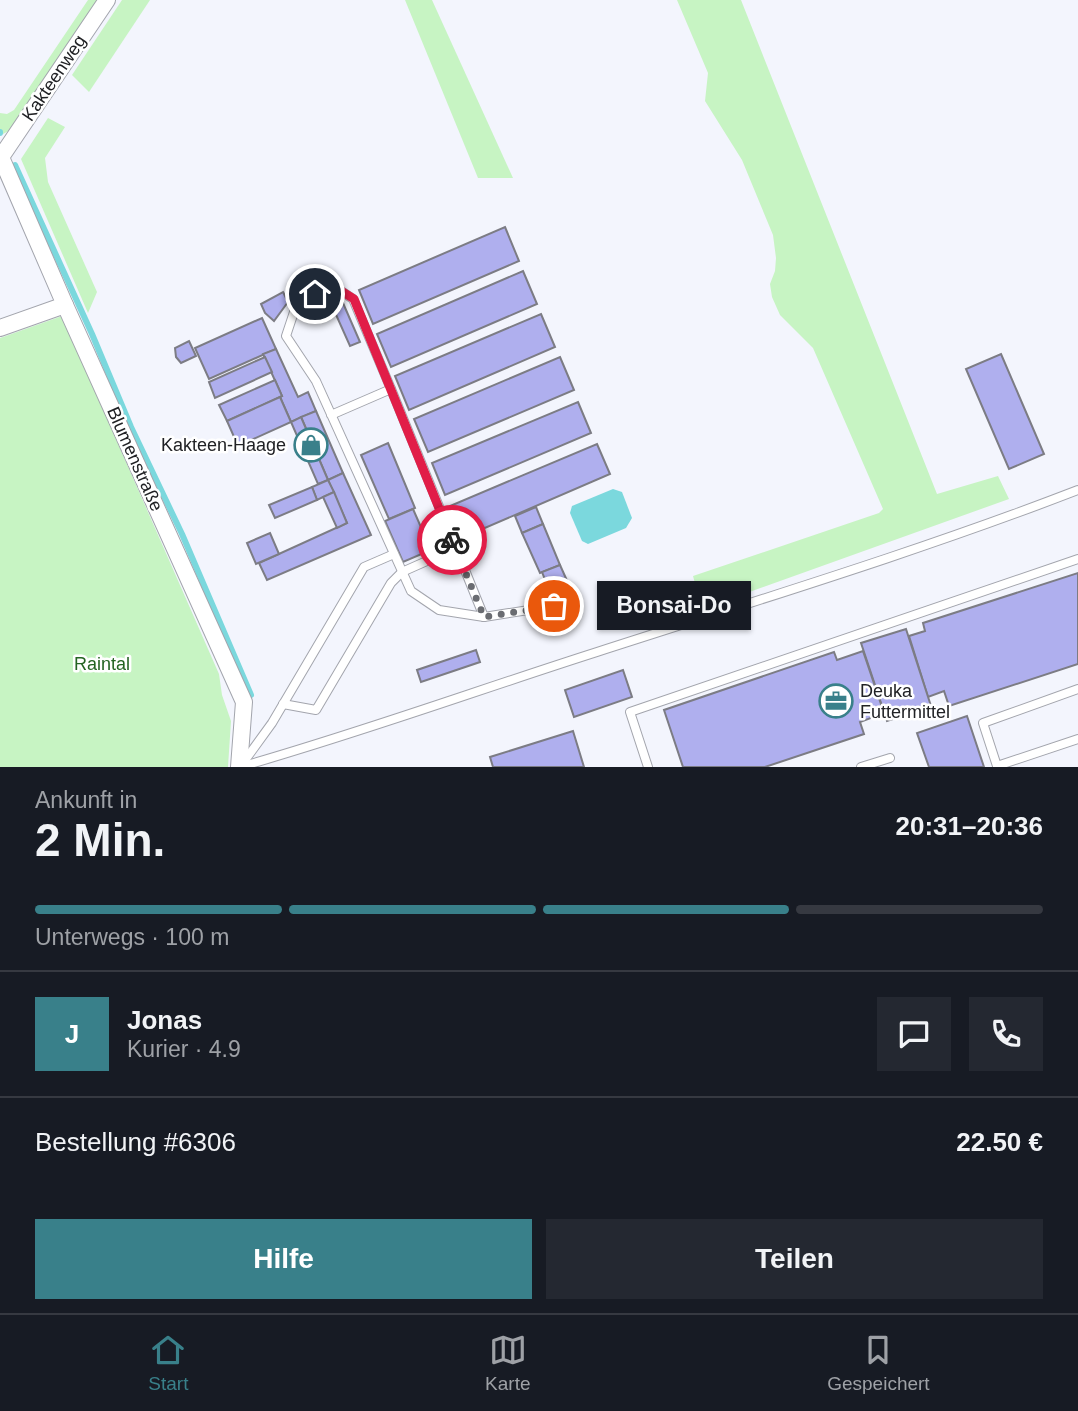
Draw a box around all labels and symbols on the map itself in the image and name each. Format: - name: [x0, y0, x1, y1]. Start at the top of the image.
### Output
- street label: Kakteenweg: [18, 31, 90, 125]
- pin: [285, 264, 345, 324]
- street label: Blumenstraße: [103, 404, 167, 514]
- shop icon: Kakteen-Haage: [292, 426, 330, 464]
- place label: Kakteen-Haage: [161, 435, 286, 455]
- courier: [417, 505, 487, 575]
- pin: [524, 576, 584, 636]
- callout: Bonsai-Do: [596, 582, 750, 630]
- park label: Raintal: [74, 654, 130, 674]
- place label: Deuka Futtermittel: [860, 681, 950, 722]
- office icon: Deuka Futtermittel: [817, 682, 855, 720]

